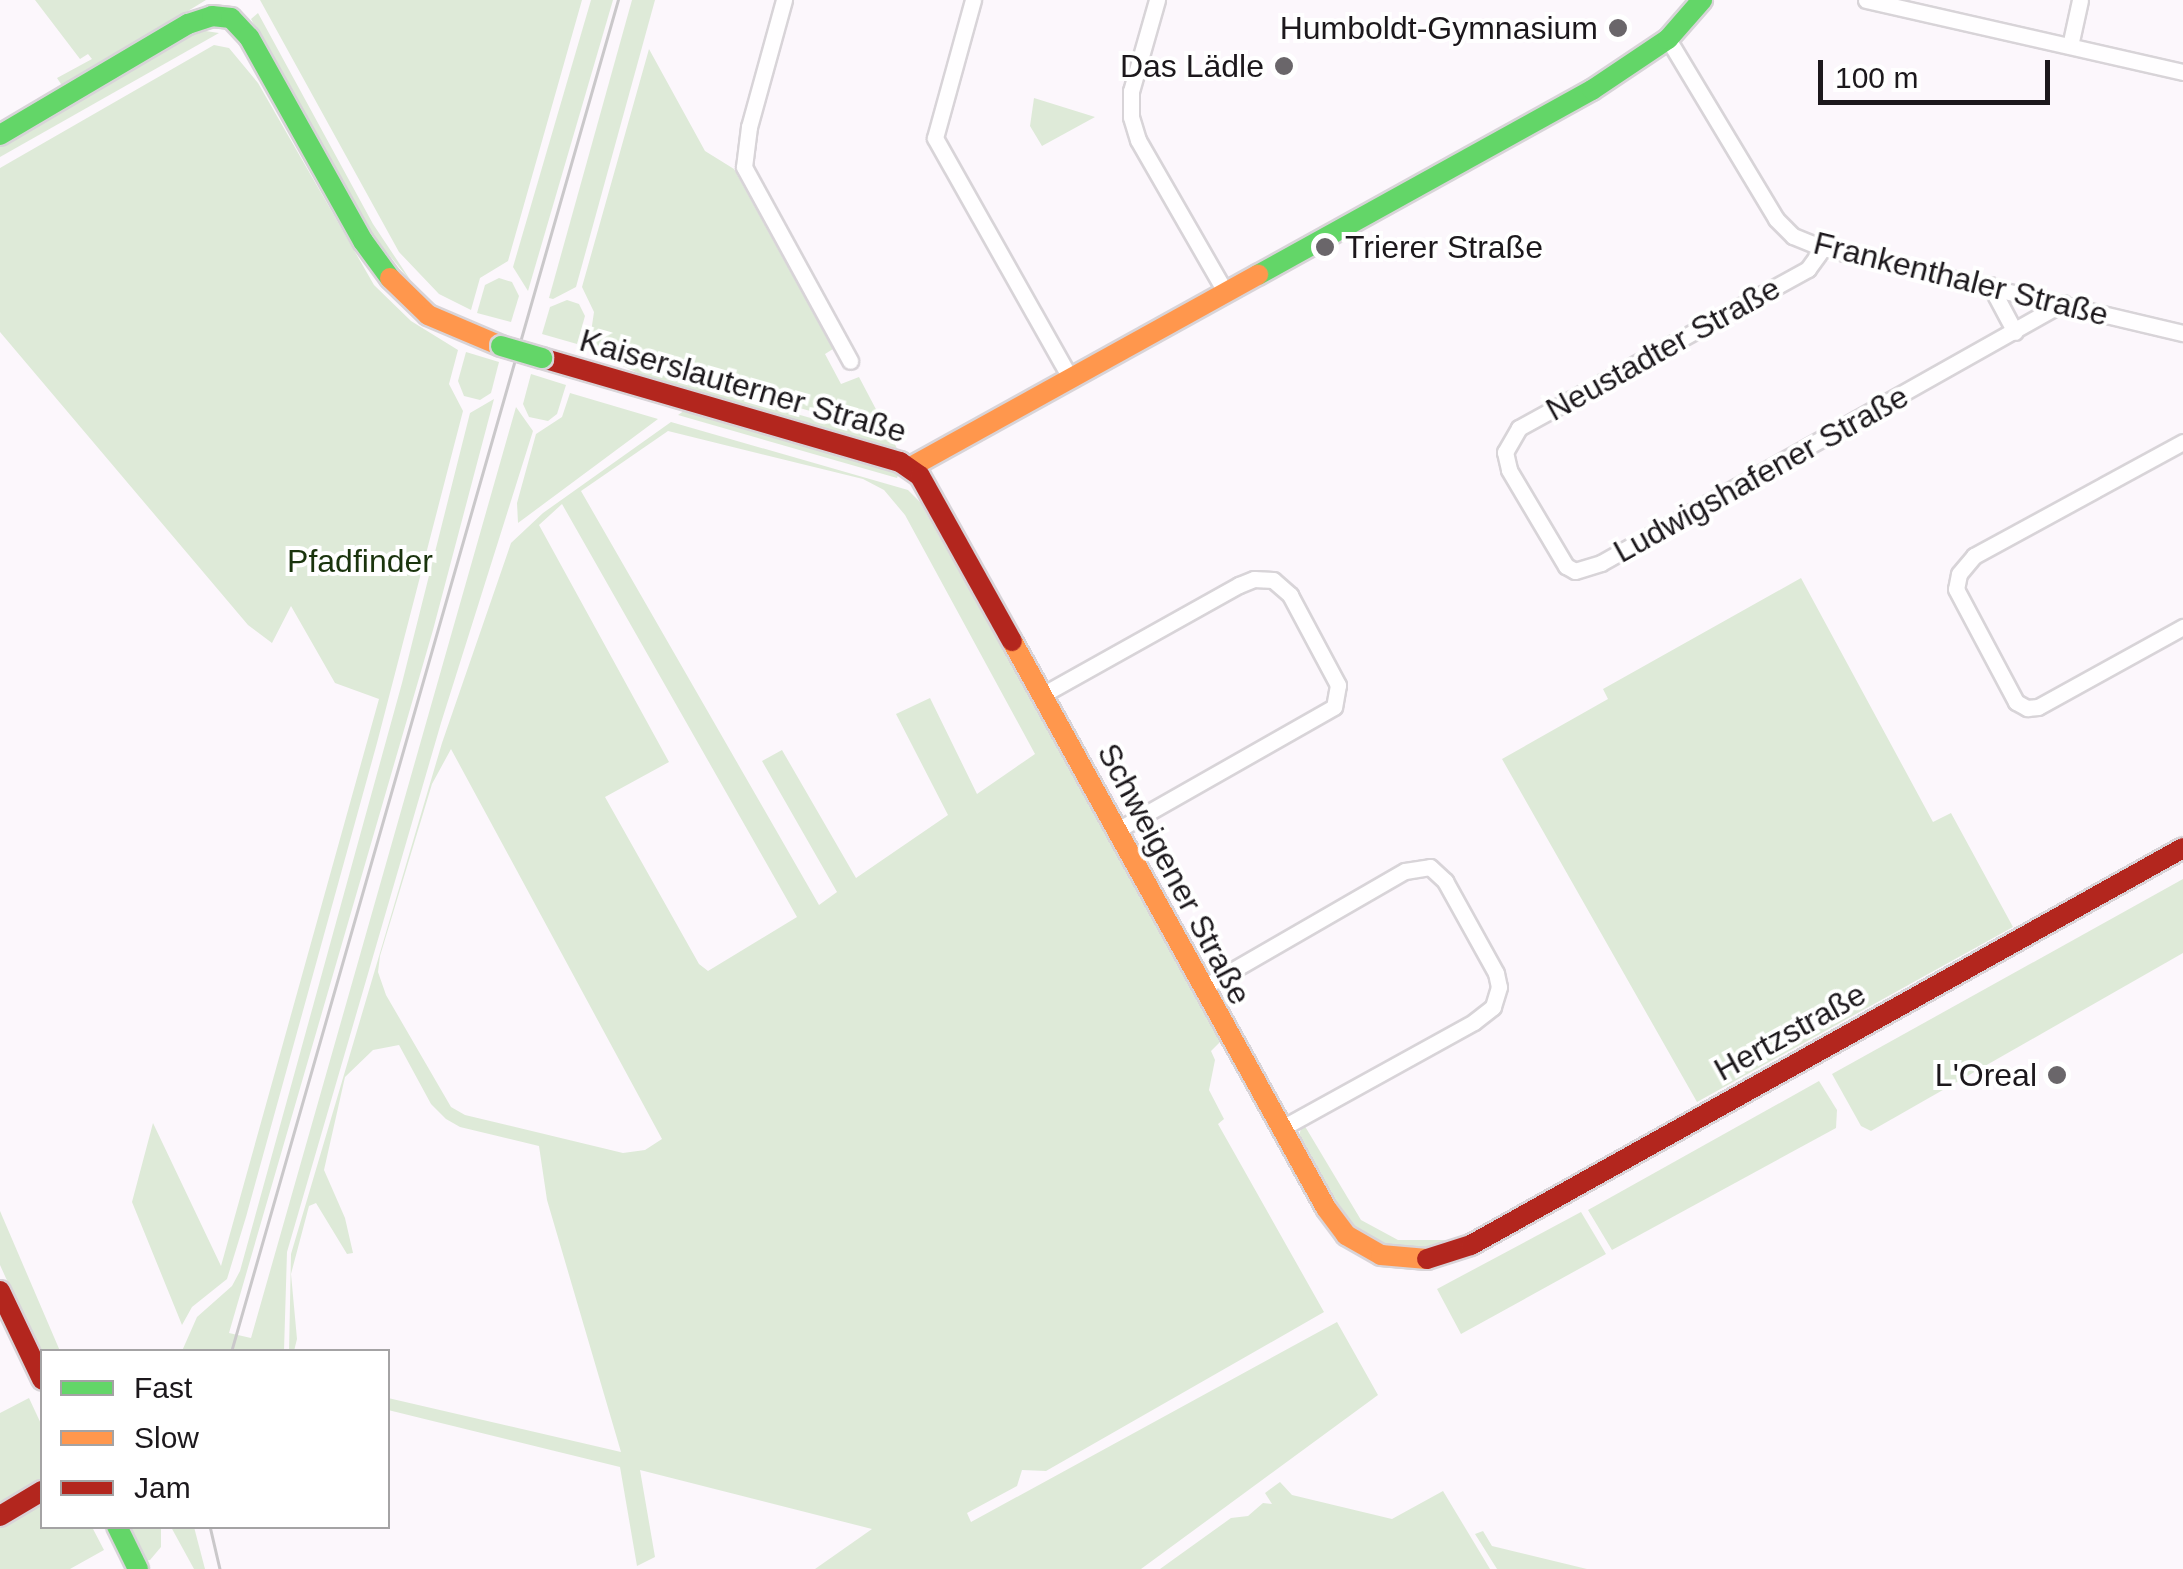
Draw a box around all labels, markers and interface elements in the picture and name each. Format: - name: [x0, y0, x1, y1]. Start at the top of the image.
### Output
- place label: Humboldt-Gymnasium: [1280, 9, 1598, 47]
- marker: Humboldt-Gymnasium: [1607, 17, 1629, 39]
- scale bar: [1823, 40, 2056, 102]
- place label: Das Lädle: [1120, 47, 1264, 85]
- marker: Das Lädle: [1273, 55, 1295, 77]
- text: 100 m: [1835, 61, 1918, 94]
- street label: Frankenthaler Straße: [1810, 224, 2112, 334]
- place label: Trierer Straße: [1345, 228, 1543, 266]
- marker: Trierer Straße: [1314, 236, 1336, 258]
- street label: Neustadter Straße: [1539, 269, 1787, 429]
- street label: Kaiserslauterner Straße: [575, 321, 911, 451]
- street label: Ludwigshafener Straße: [1607, 377, 1915, 571]
- park label: Pfadfinder: [287, 542, 433, 580]
- street label: Schweigener Straße: [1089, 737, 1259, 1011]
- street label: Hertzstraße: [1708, 975, 1872, 1089]
- place label: L'Oreal: [1935, 1056, 2037, 1094]
- marker: L'Oreal: [2046, 1064, 2068, 1086]
- legend: [40, 1349, 390, 1529]
- text: Fast: [134, 1371, 192, 1404]
- text: Slow: [134, 1421, 199, 1454]
- text: Jam: [134, 1471, 191, 1504]

